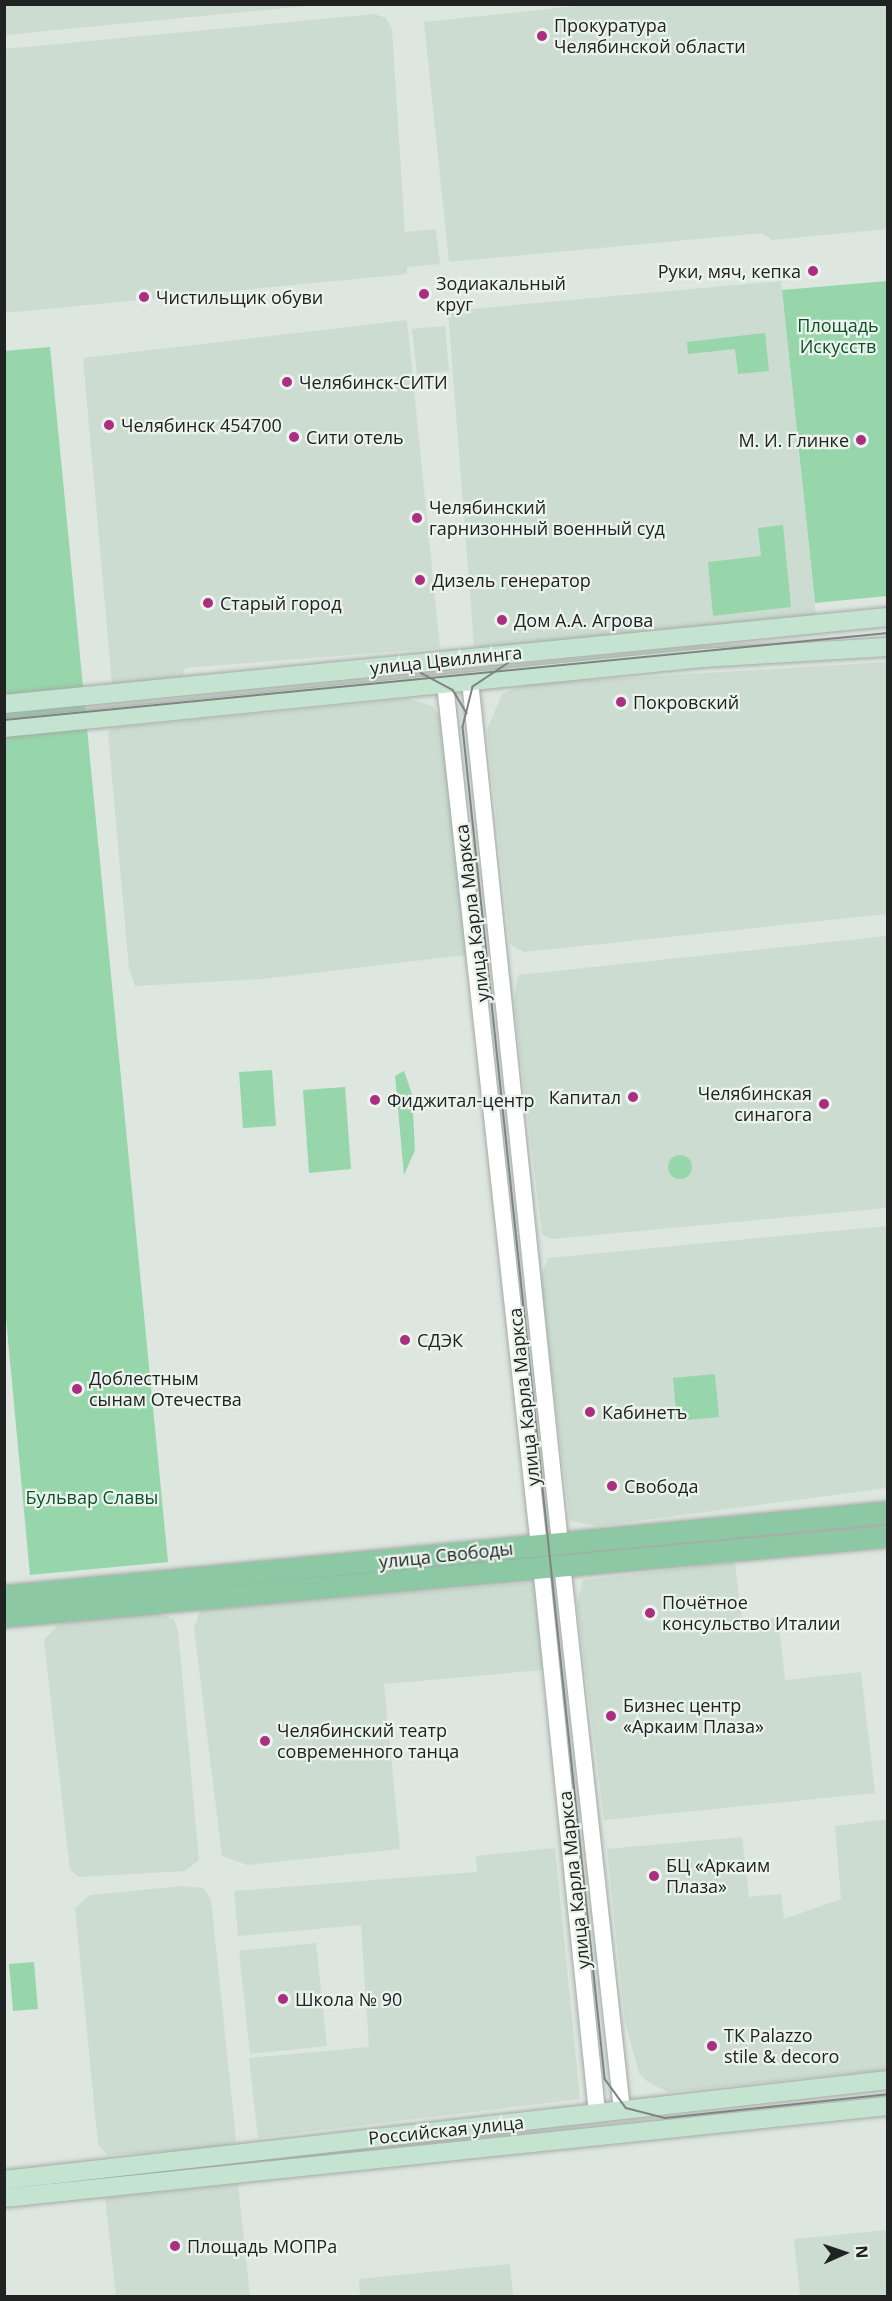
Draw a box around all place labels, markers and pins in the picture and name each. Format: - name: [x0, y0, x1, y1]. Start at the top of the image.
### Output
- place label: Прокуратура Челябинской области: [554, 15, 746, 57]
- marker: Прокуратура Челябинской области: [535, 29, 549, 43]
- place label: Руки, мяч, кепка: [658, 260, 801, 282]
- marker: Руки, мяч, кепка: [806, 264, 820, 278]
- place label: Зодиакальный круг: [436, 273, 566, 316]
- place label: Чистильщик обуви: [156, 286, 323, 308]
- marker: Зодиакальный круг: [417, 287, 431, 301]
- marker: Чистильщик обуви: [137, 290, 151, 304]
- place label: Челябинск-СИТИ: [299, 371, 448, 393]
- marker: Челябинск-СИТИ: [280, 375, 294, 389]
- place label: Челябинск 454700: [121, 414, 282, 436]
- marker: Челябинск 454700: [102, 418, 116, 432]
- place label: Сити отель: [306, 426, 404, 448]
- place label: М. И. Глинке: [738, 429, 849, 451]
- marker: Сити отель: [287, 430, 301, 444]
- marker: М. И. Глинке: [854, 433, 868, 447]
- place label: Челябинский гарнизонный военный суд: [429, 497, 665, 540]
- marker: Челябинский гарнизонный военный суд: [410, 511, 424, 525]
- place label: Дизель генератор: [432, 569, 591, 591]
- marker: Дизель генератор: [413, 573, 427, 587]
- place label: Старый город: [220, 592, 342, 614]
- marker: Старый город: [201, 596, 215, 610]
- place label: Дом А.А. Агрова: [514, 609, 653, 631]
- marker: Дом А.А. Агрова: [495, 613, 509, 627]
- place label: Покровский: [633, 691, 739, 713]
- marker: Покровский: [614, 695, 628, 709]
- place label: Челябинская синагога: [698, 1083, 812, 1126]
- place label: Капитал: [549, 1086, 621, 1108]
- place label: Фиджитал-центр: [387, 1089, 535, 1111]
- marker: Капитал: [626, 1090, 640, 1104]
- marker: Фиджитал-центр: [368, 1093, 382, 1107]
- marker: Челябинская синагога: [817, 1097, 831, 1111]
- place label: СДЭК: [417, 1329, 463, 1351]
- marker: СДЭК: [398, 1333, 412, 1347]
- place label: Доблестным сынам Отечества: [89, 1368, 242, 1410]
- marker: Доблестным сынам Отечества: [70, 1382, 84, 1396]
- place label: Кабинетъ: [602, 1401, 687, 1423]
- marker: Кабинетъ: [583, 1405, 597, 1419]
- place label: Свобода: [624, 1475, 698, 1497]
- marker: Свобода: [605, 1479, 619, 1493]
- place label: Почётное консульство Италии: [662, 1592, 840, 1634]
- marker: Почётное консульство Италии: [643, 1606, 657, 1620]
- place label: Бизнес центр «Аркаим Плаза»: [623, 1695, 764, 1738]
- marker: Бизнес центр «Аркаим Плаза»: [604, 1709, 618, 1723]
- place label: Челябинский театр современного танца: [277, 1720, 459, 1762]
- marker: Челябинский театр современного танца: [258, 1734, 272, 1748]
- place label: БЦ «Аркаим Плаза»: [666, 1855, 770, 1898]
- marker: БЦ «Аркаим Плаза»: [647, 1869, 661, 1883]
- place label: Школа № 90: [295, 1988, 402, 2010]
- marker: Школа № 90: [276, 1992, 290, 2006]
- place label: ТК Palazzo stile & decoro: [724, 2025, 839, 2068]
- marker: ТК Palazzo stile & decoro: [705, 2039, 719, 2053]
- place label: Площадь МОПРа: [187, 2235, 337, 2257]
- marker: Площадь МОПРа: [168, 2239, 182, 2253]

